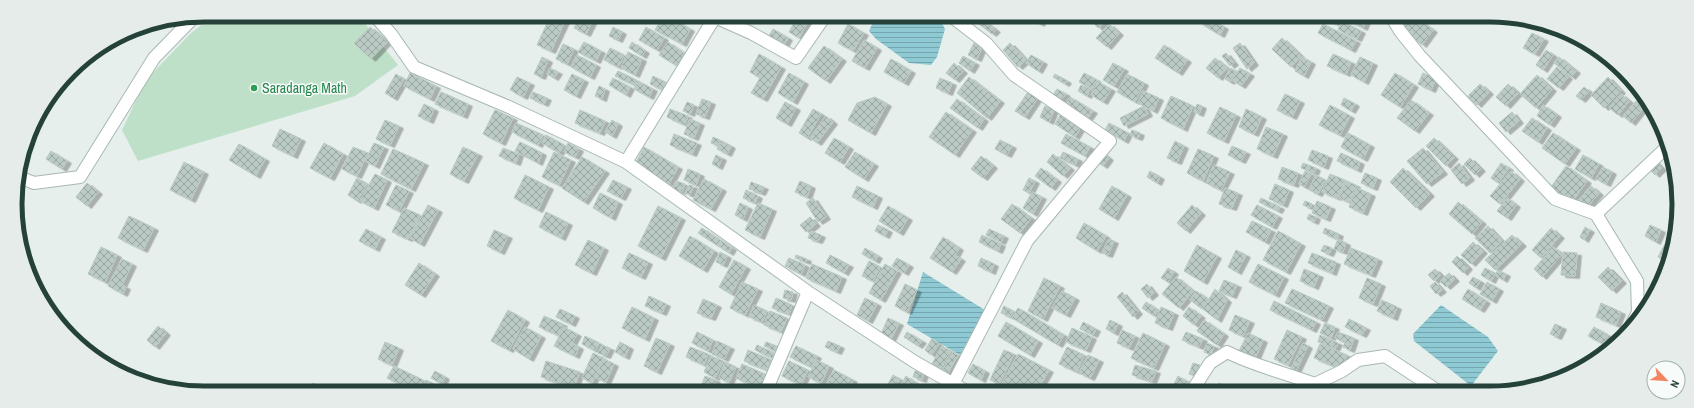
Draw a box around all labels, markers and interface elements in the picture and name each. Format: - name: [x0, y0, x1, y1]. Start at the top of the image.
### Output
- place label: Saradanga Math: [262, 79, 347, 97]
- marker: Saradanga Math: [249, 83, 259, 93]
- north arrow: [1646, 360, 1686, 400]
- text: N: [1667, 378, 1683, 390]

